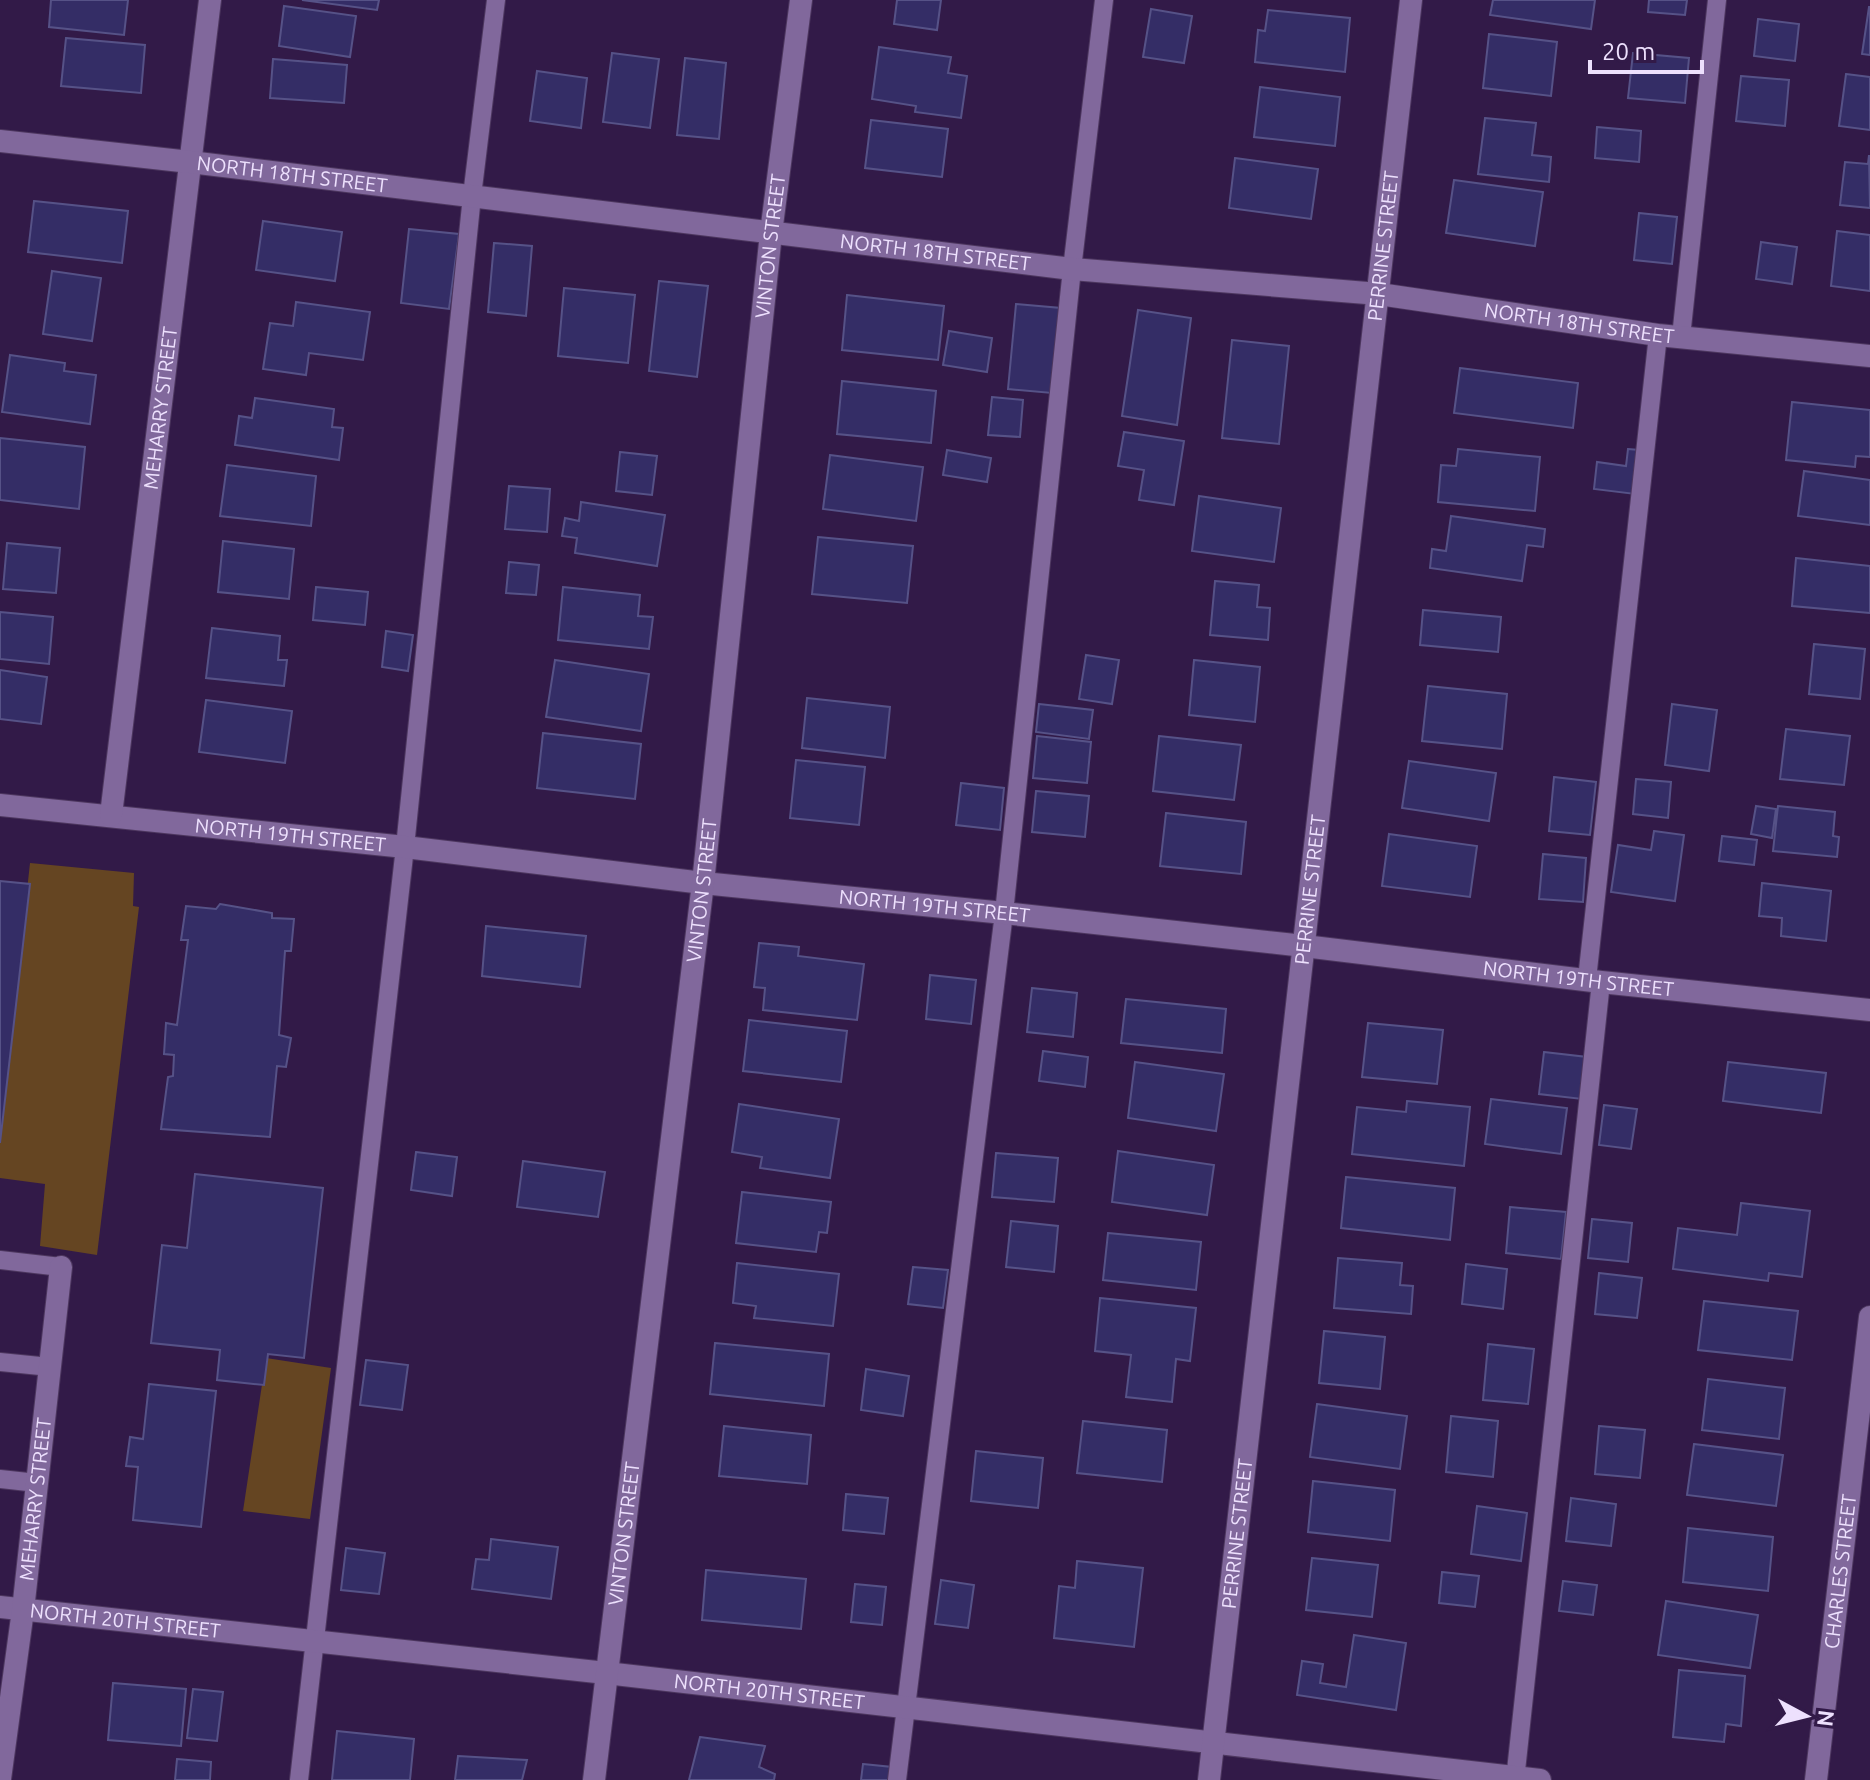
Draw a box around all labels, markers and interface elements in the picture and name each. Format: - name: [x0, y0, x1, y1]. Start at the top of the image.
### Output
- scale bar: [1590, 24, 1702, 74]
- text: 20 m: [1602, 38, 1655, 65]
- street label: NORTH 18TH STREET: [196, 151, 389, 197]
- street label: PERRINE STREET: [1363, 169, 1403, 322]
- street label: VINTON STREET: [750, 173, 789, 319]
- street label: NORTH 18TH STREET: [839, 229, 1032, 275]
- street label: NORTH 18TH STREET: [1483, 298, 1675, 348]
- street label: MEHARRY STREET: [139, 325, 181, 491]
- street label: NORTH 19TH STREET: [194, 813, 387, 856]
- street label: PERRINE STREET: [1290, 813, 1329, 966]
- street label: VINTON STREET: [681, 817, 721, 964]
- street label: NORTH 19TH STREET: [838, 885, 1031, 927]
- street label: NORTH 19TH STREET: [1482, 956, 1675, 1001]
- street label: MEHARRY STREET: [14, 1416, 55, 1582]
- street label: PERRINE STREET: [1217, 1457, 1256, 1610]
- street label: VINTON STREET: [603, 1460, 644, 1607]
- street label: CHARLES STREET: [1819, 1493, 1860, 1650]
- street label: NORTH 20TH STREET: [29, 1598, 222, 1642]
- street label: NORTH 20TH STREET: [673, 1669, 866, 1714]
- north arrow: [1766, 1676, 1846, 1756]
- text: N: [1813, 1709, 1840, 1728]

